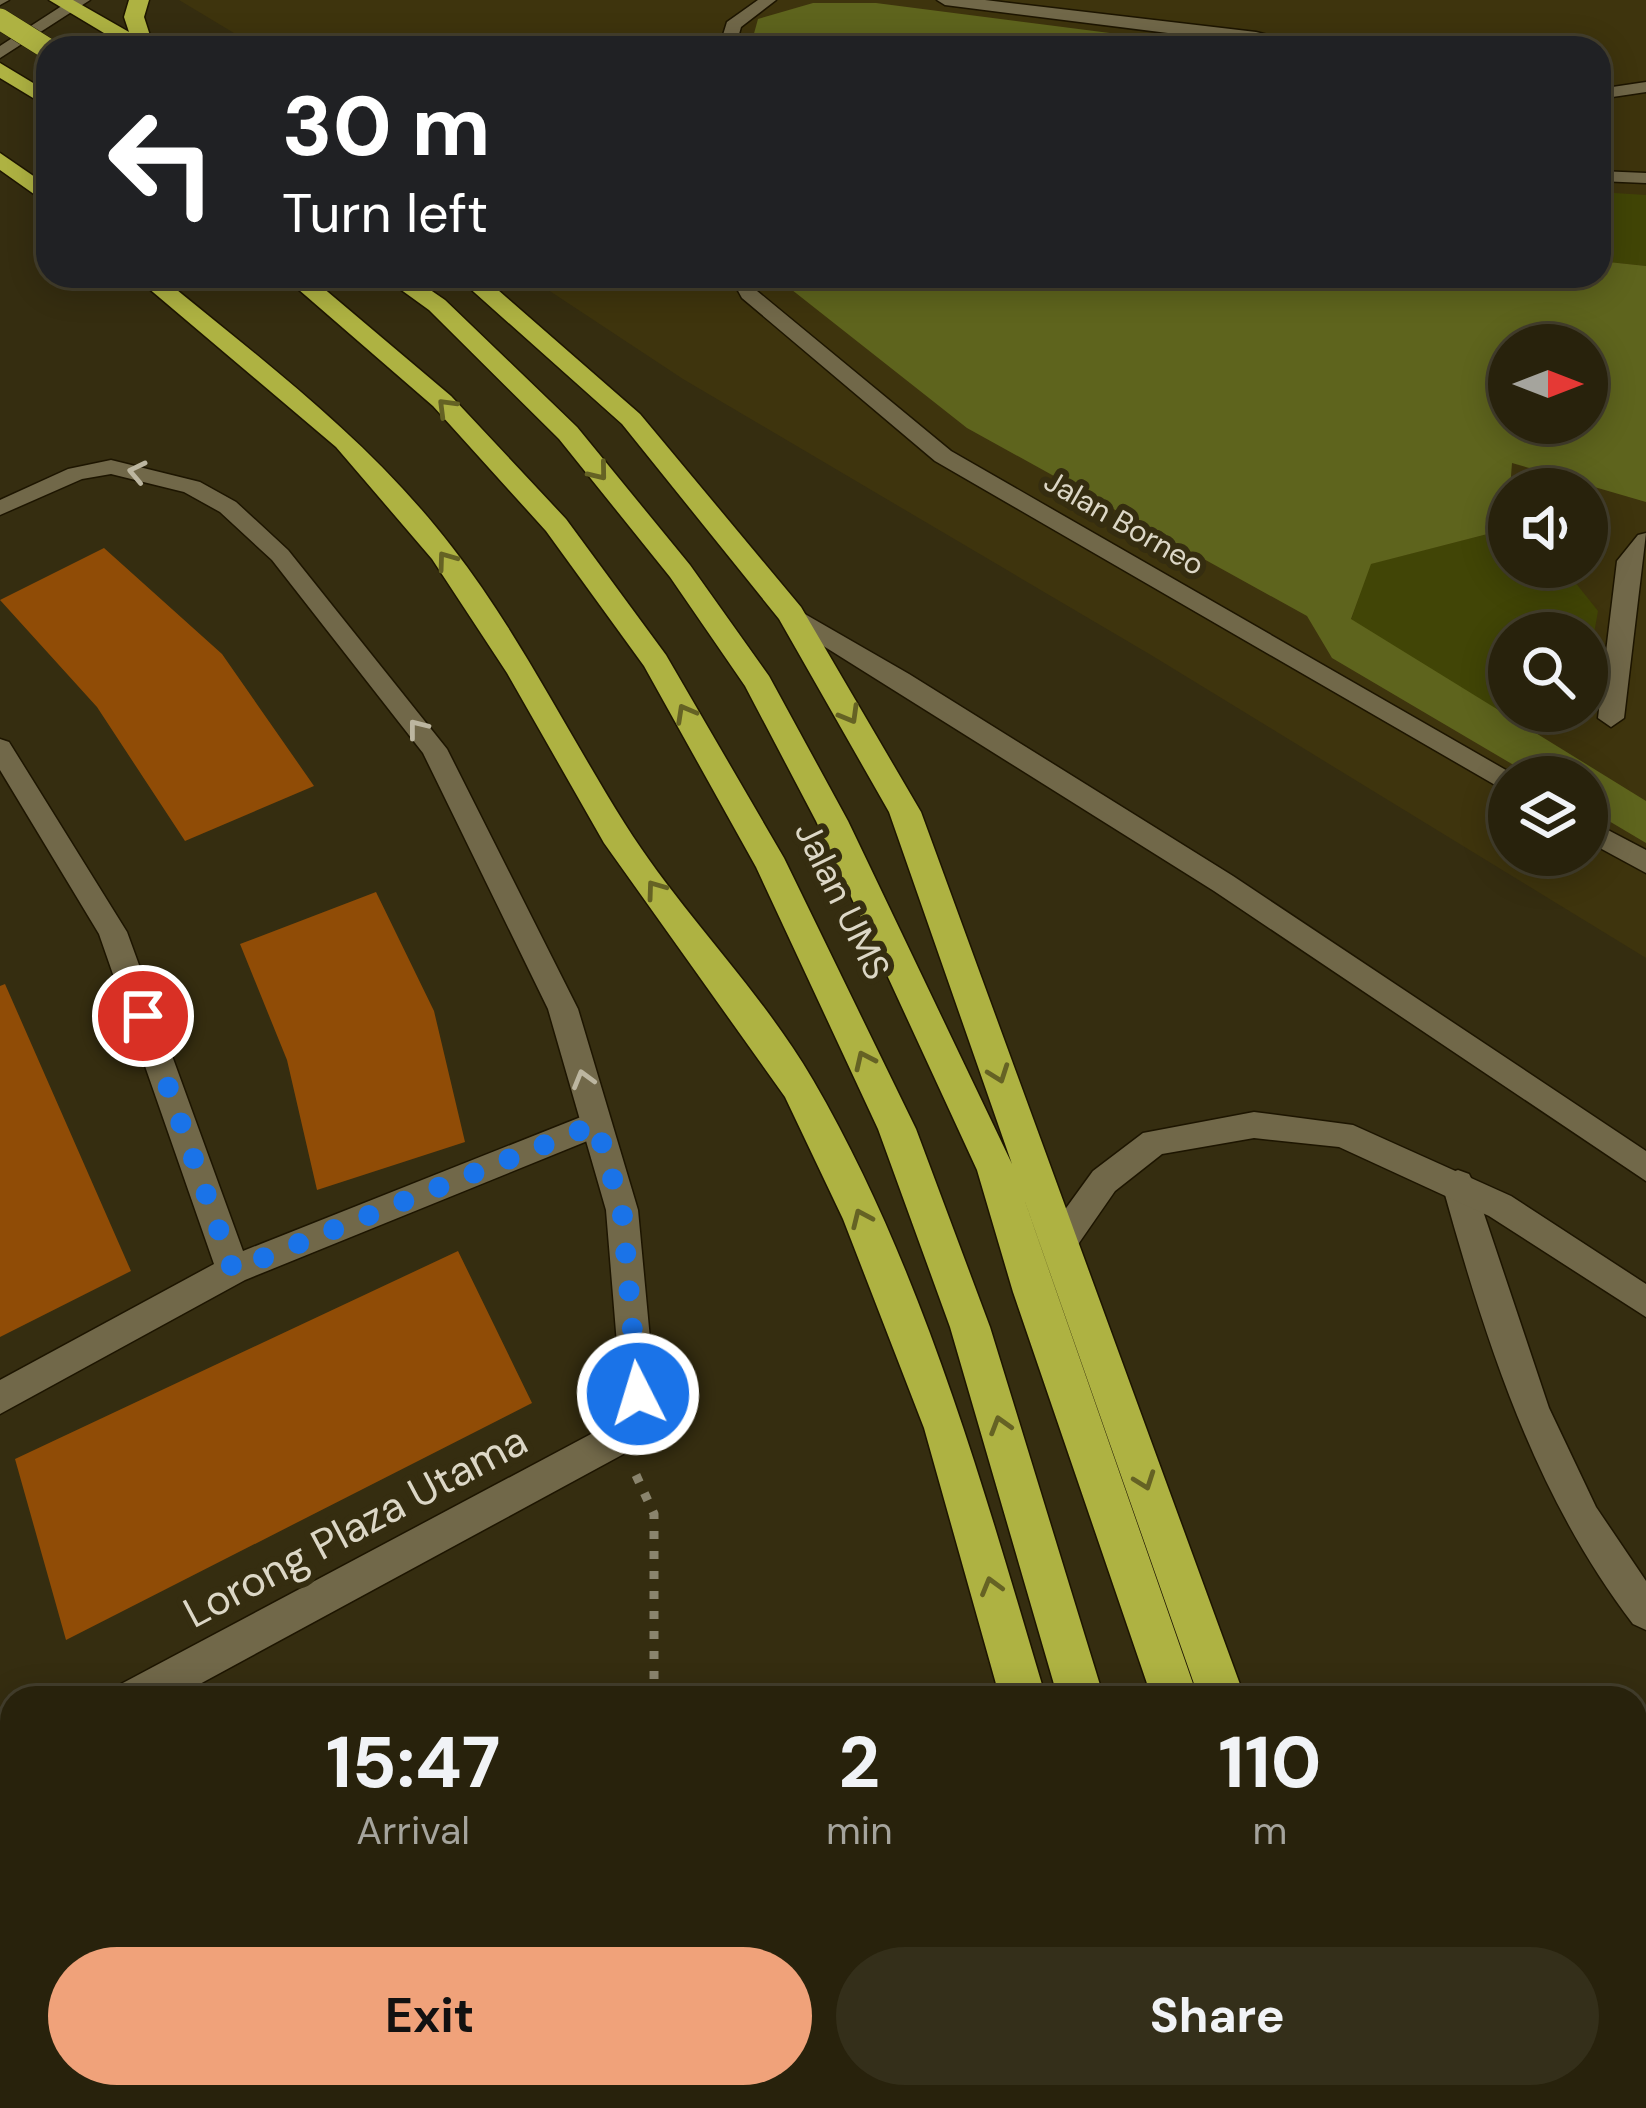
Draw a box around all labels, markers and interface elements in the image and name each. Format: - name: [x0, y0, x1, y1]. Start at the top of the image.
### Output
- text: 30 m: [282, 72, 491, 181]
- icon: left: [84, 84, 240, 240]
- text: Turn left: [282, 178, 488, 249]
- north arrow: [1488, 324, 1608, 444]
- map controls: [1488, 324, 1608, 876]
- one-way arrow: [439, 399, 461, 421]
- one-way arrow: [585, 458, 607, 480]
- one-way arrow: [127, 460, 147, 485]
- street label: Jalan Borneo: [1037, 461, 1211, 584]
- button: sound: [1488, 468, 1608, 588]
- one-way arrow: [438, 551, 460, 573]
- button: search: [1488, 612, 1608, 732]
- one-way arrow: [835, 702, 858, 724]
- one-way arrow: [677, 704, 700, 726]
- one-way arrow: [410, 719, 431, 741]
- button: layers: [1488, 756, 1608, 876]
- street label: Jalan UMS: [784, 813, 901, 987]
- one-way arrow: [647, 881, 669, 902]
- pin: [92, 965, 194, 1067]
- icon: arrive: [110, 983, 176, 1049]
- one-way arrow: [855, 1051, 878, 1072]
- one-way arrow: [985, 1062, 1009, 1083]
- one-way arrow: [572, 1069, 597, 1090]
- one-way arrow: [852, 1209, 876, 1230]
- position arrow: [575, 1331, 701, 1457]
- street label: Lorong Plaza Utama: [174, 1413, 537, 1640]
- one-way arrow: [989, 1415, 1014, 1436]
- one-way arrow: [1131, 1469, 1155, 1490]
- one-way arrow: [980, 1576, 1005, 1596]
- text: 15:47: [326, 1716, 500, 1809]
- text: 2: [839, 1716, 880, 1809]
- text: 110: [1218, 1716, 1321, 1809]
- text: Arrival: [356, 1805, 470, 1856]
- text: min: [826, 1805, 893, 1856]
- text: m: [1252, 1805, 1287, 1856]
- button: Exit: [48, 1947, 812, 2085]
- button: Share: [836, 1947, 1599, 2085]

